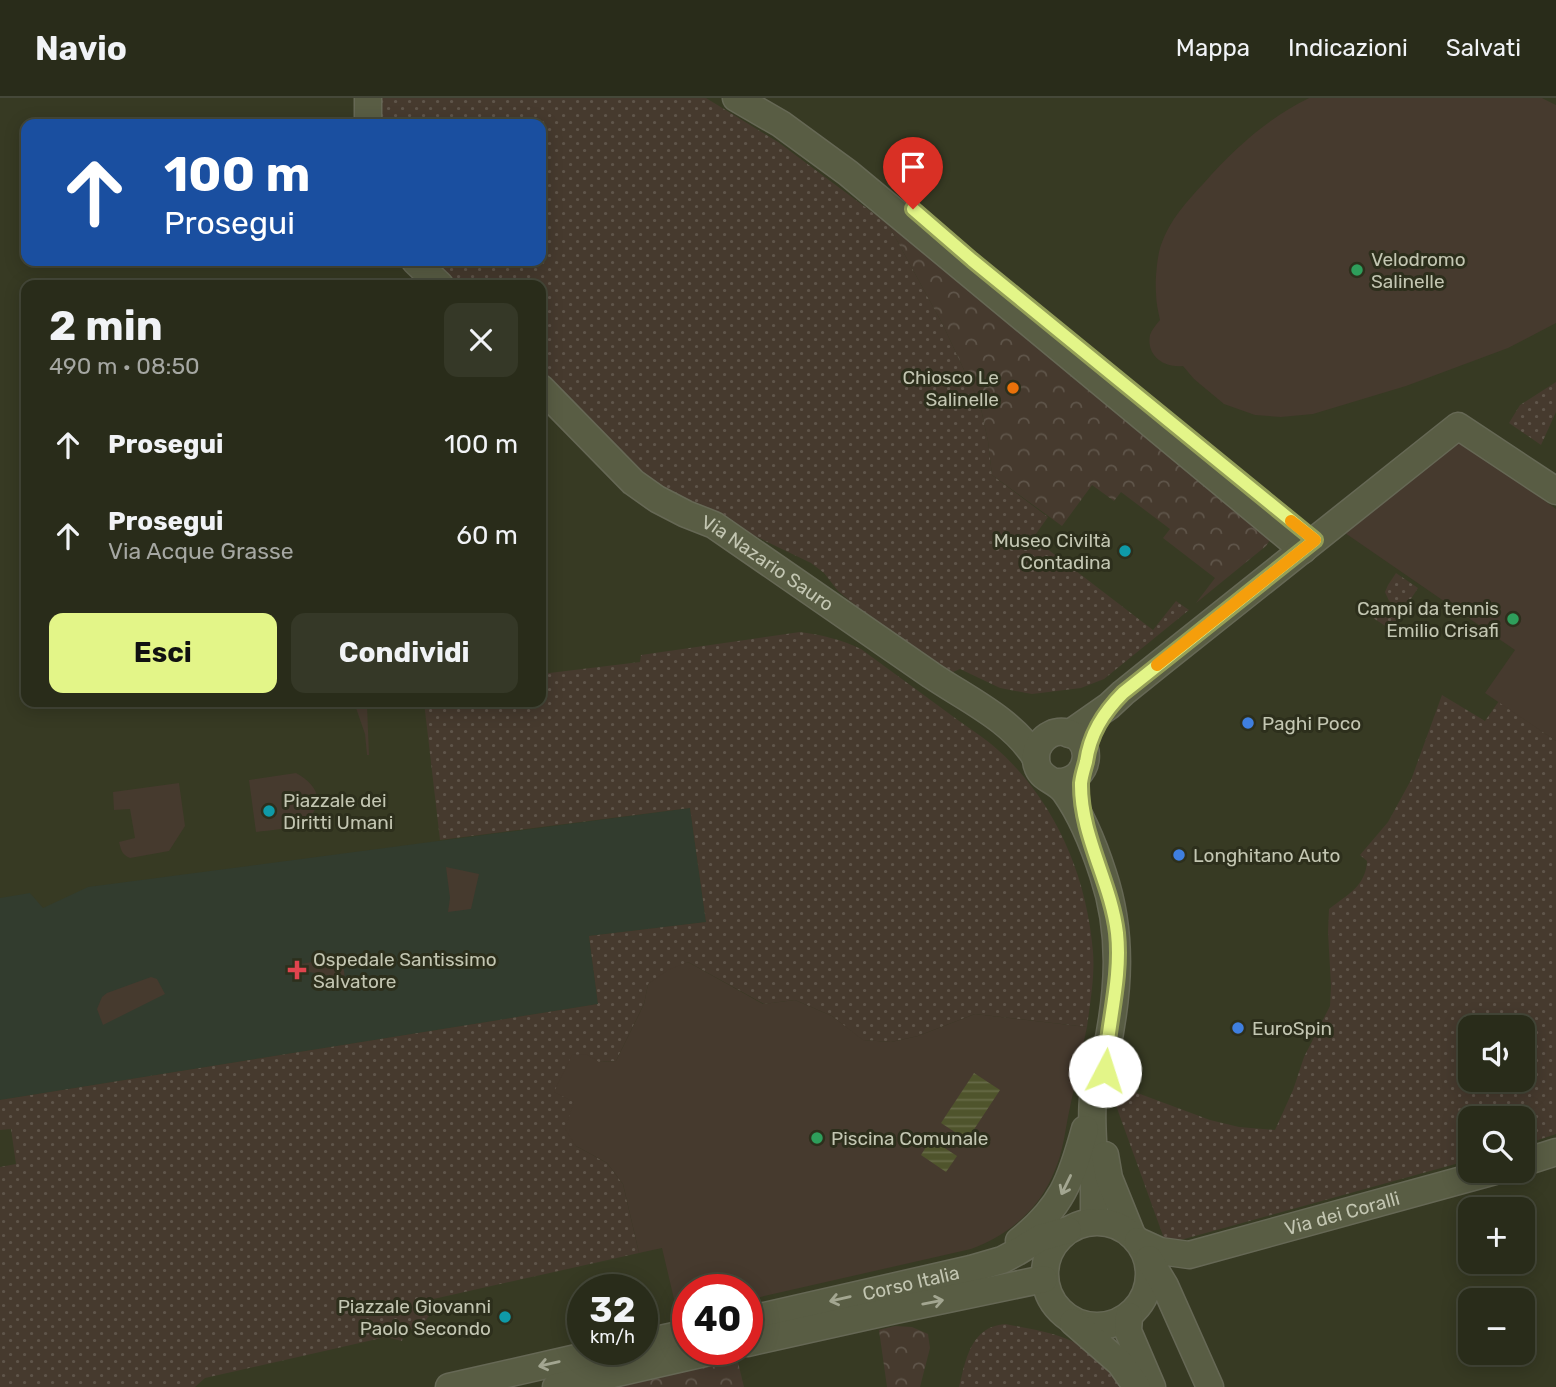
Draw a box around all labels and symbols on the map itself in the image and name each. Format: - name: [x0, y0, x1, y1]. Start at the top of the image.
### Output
- pin: [883, 137, 943, 209]
- place label: Velodromo Salinelle: [1371, 248, 1466, 293]
- marker: Velodromo Salinelle: [1349, 262, 1365, 278]
- place label: Chiosco Le Salinelle: [902, 366, 999, 411]
- marker: Chiosco Le Salinelle: [1005, 380, 1021, 396]
- street label: Via Nazario Sauro: [698, 510, 838, 616]
- place label: Museo Civiltà Contadina: [994, 529, 1111, 574]
- marker: Museo Civiltà Contadina: [1117, 543, 1133, 559]
- place label: Campi da tennis Emilio Crisafi: [1357, 597, 1499, 642]
- marker: Campi da tennis Emilio Crisafi: [1505, 611, 1521, 627]
- place label: Paghi Poco: [1262, 712, 1361, 735]
- marker: Paghi Poco: [1240, 715, 1256, 731]
- place label: Piazzale dei Diritti Umani: [283, 789, 393, 834]
- marker: Piazzale dei Diritti Umani: [261, 803, 277, 819]
- place label: Longhitano Auto: [1193, 844, 1340, 867]
- marker: Longhitano Auto: [1171, 847, 1187, 863]
- place label: Ospedale Santissimo Salvatore: [313, 948, 497, 993]
- marker: Ospedale Santissimo Salvatore: [287, 960, 307, 980]
- place label: EuroSpin: [1252, 1017, 1332, 1040]
- marker: EuroSpin: [1230, 1020, 1246, 1036]
- position arrow: [1068, 1034, 1142, 1108]
- place label: Piscina Comunale: [831, 1127, 988, 1150]
- marker: Piscina Comunale: [809, 1130, 825, 1146]
- one-way arrow: [1059, 1175, 1073, 1195]
- street label: Via dei Coralli: [1282, 1186, 1402, 1240]
- street label: Corso Italia: [860, 1261, 962, 1305]
- speed limit sign: 40: [672, 1274, 763, 1365]
- one-way arrow: [829, 1292, 852, 1306]
- place label: Piazzale Giovanni Paolo Secondo: [338, 1295, 491, 1340]
- one-way arrow: [921, 1295, 944, 1308]
- marker: Piazzale Giovanni Paolo Secondo: [497, 1309, 513, 1325]
- one-way arrow: [538, 1358, 561, 1372]

